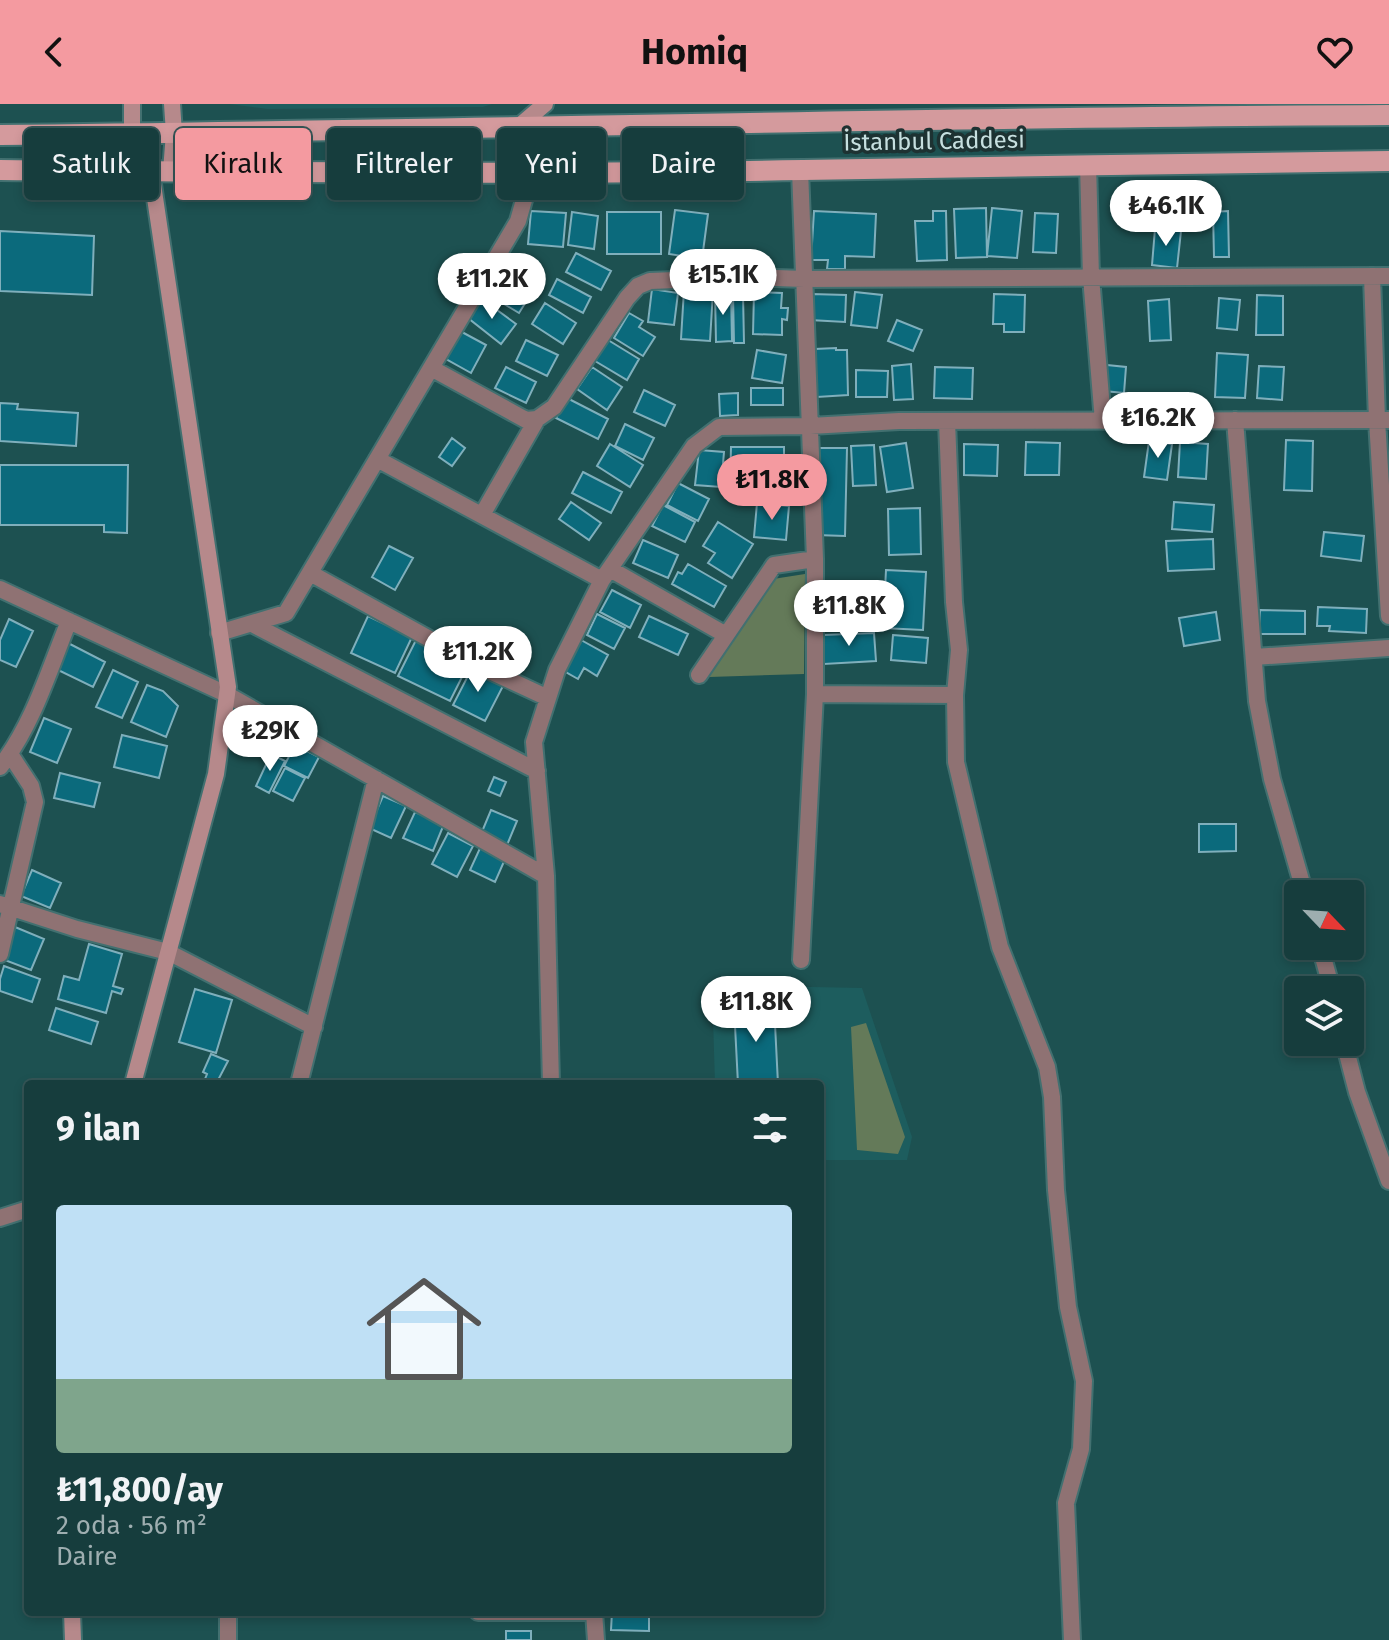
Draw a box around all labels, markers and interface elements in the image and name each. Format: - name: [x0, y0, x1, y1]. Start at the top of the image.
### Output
- icon: back: [32, 30, 76, 74]
- text: Homiq: [641, 30, 748, 74]
- icon: heart: [1313, 30, 1357, 74]
- street label: İstanbul Caddesi: [843, 125, 1025, 157]
- chip: Satılık: [24, 128, 159, 200]
- chip: Kiralık: [175, 128, 311, 200]
- chip: Filtreler: [327, 128, 481, 200]
- chip: Yeni: [497, 128, 606, 200]
- chip: Daire: [622, 128, 744, 200]
- pin: ₺46.1K: [1101, 180, 1231, 248]
- text: ₺46.1K: [1128, 190, 1204, 221]
- pin: ₺15.1K: [658, 249, 788, 317]
- pin: ₺11.2K: [427, 253, 557, 321]
- text: ₺15.1K: [688, 259, 758, 290]
- text: ₺11.2K: [456, 263, 528, 294]
- pin: ₺16.2K: [1093, 392, 1223, 460]
- text: ₺16.2K: [1120, 402, 1196, 433]
- pin: ₺11.8K: [707, 454, 837, 522]
- text: ₺11.8K: [735, 464, 809, 495]
- pin: ₺11.8K: [784, 580, 914, 648]
- text: ₺11.8K: [812, 590, 886, 621]
- pin: ₺11.2K: [413, 626, 543, 694]
- text: ₺11.2K: [442, 636, 514, 667]
- pin: ₺29K: [223, 705, 317, 773]
- text: ₺29K: [241, 715, 299, 746]
- north arrow: [1284, 880, 1364, 960]
- map controls: [1284, 880, 1364, 1056]
- pin: ₺11.8K: [691, 976, 821, 1044]
- button: layers: [1284, 976, 1364, 1056]
- text: ₺11.8K: [719, 986, 793, 1017]
- icon: filters: [748, 1106, 792, 1150]
- text: 9 ilan: [56, 1108, 141, 1149]
- icon: home: [352, 1257, 496, 1401]
- text: ₺11,800/ay: [56, 1469, 223, 1510]
- text: 2 oda · 56 m²: [56, 1510, 207, 1541]
- text: Daire: [56, 1541, 117, 1572]

